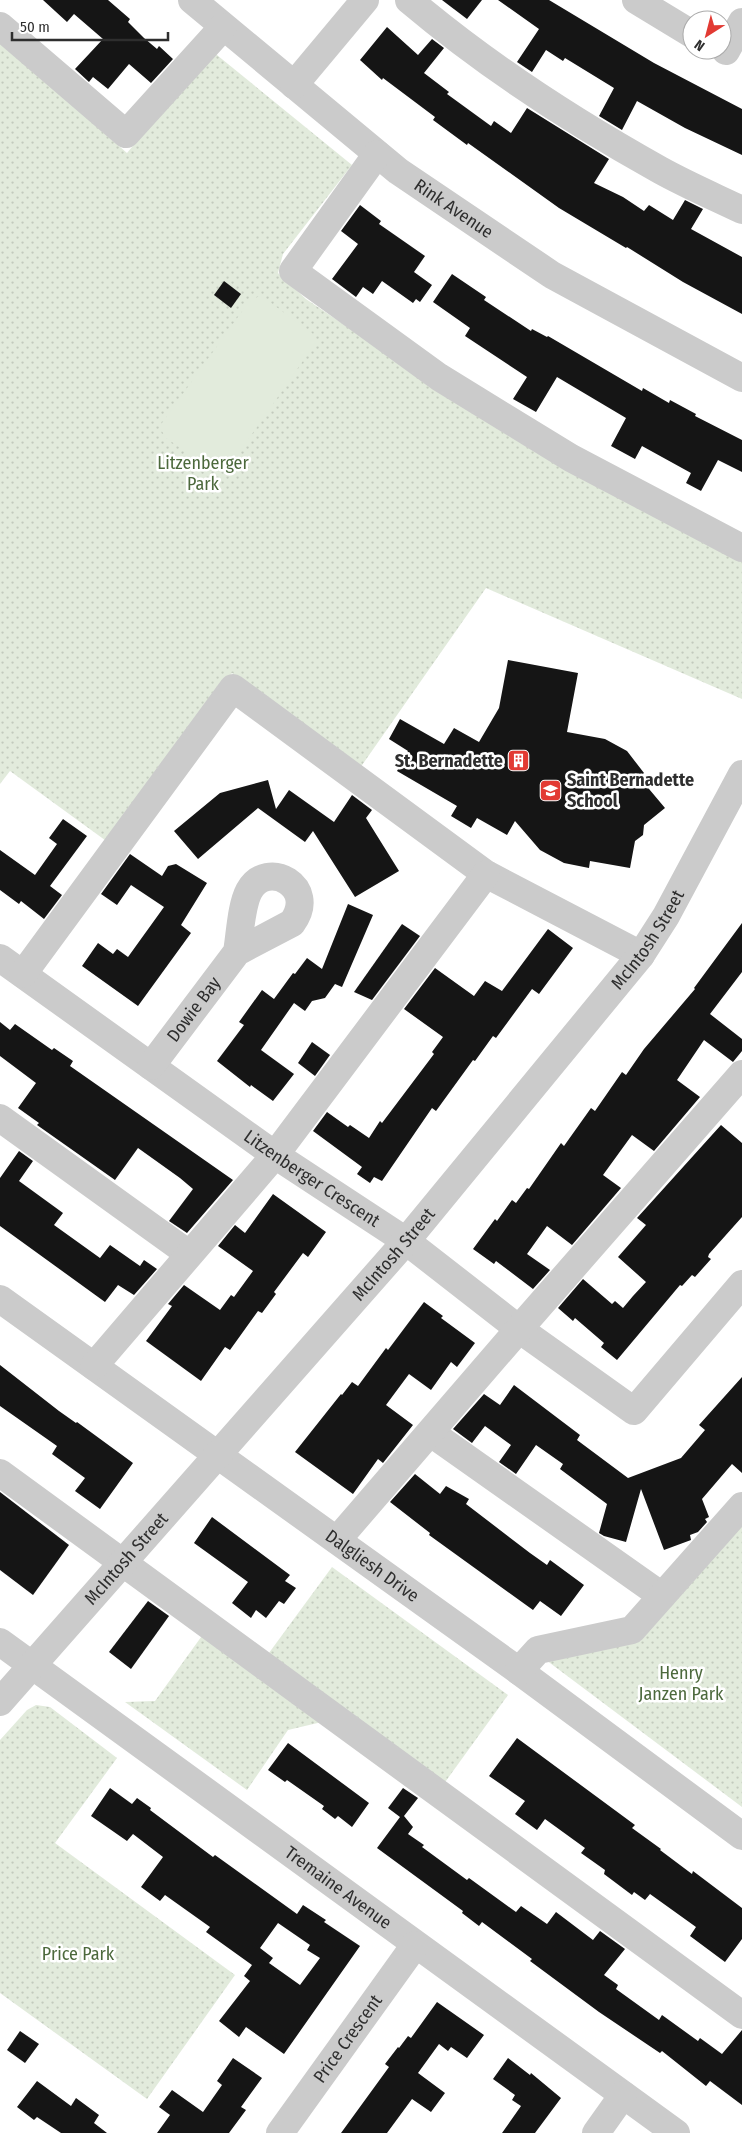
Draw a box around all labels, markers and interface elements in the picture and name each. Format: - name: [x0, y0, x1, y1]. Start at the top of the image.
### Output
- scale bar: [12, 10, 169, 42]
- north arrow: [682, 10, 732, 60]
- text: 50 m: [20, 18, 50, 36]
- text: N: [691, 36, 708, 54]
- street label: Rink Avenue: [410, 174, 498, 243]
- park label: Litzenberger Park: [157, 452, 250, 495]
- building icon: St. Bernadette: [507, 749, 531, 773]
- place label: St. Bernadette: [395, 750, 503, 772]
- place label: Saint Bernadette School: [567, 769, 694, 812]
- school or university icon: Saint Bernadette School: [539, 778, 563, 802]
- street label: McIntosh Street: [606, 886, 689, 994]
- street label: Dowie Bay: [162, 972, 225, 1046]
- street label: Litzenberger Crescent: [240, 1125, 384, 1232]
- street label: McIntosh Street: [347, 1203, 440, 1305]
- street label: McIntosh Street: [80, 1508, 173, 1609]
- street label: Dalgliesh Drive: [321, 1525, 423, 1607]
- park label: Henry Janzen Park: [639, 1662, 724, 1705]
- street label: Tremaine Avenue: [281, 1842, 396, 1934]
- park label: Price Park: [42, 1943, 115, 1965]
- street label: Price Crescent: [309, 1990, 387, 2087]

